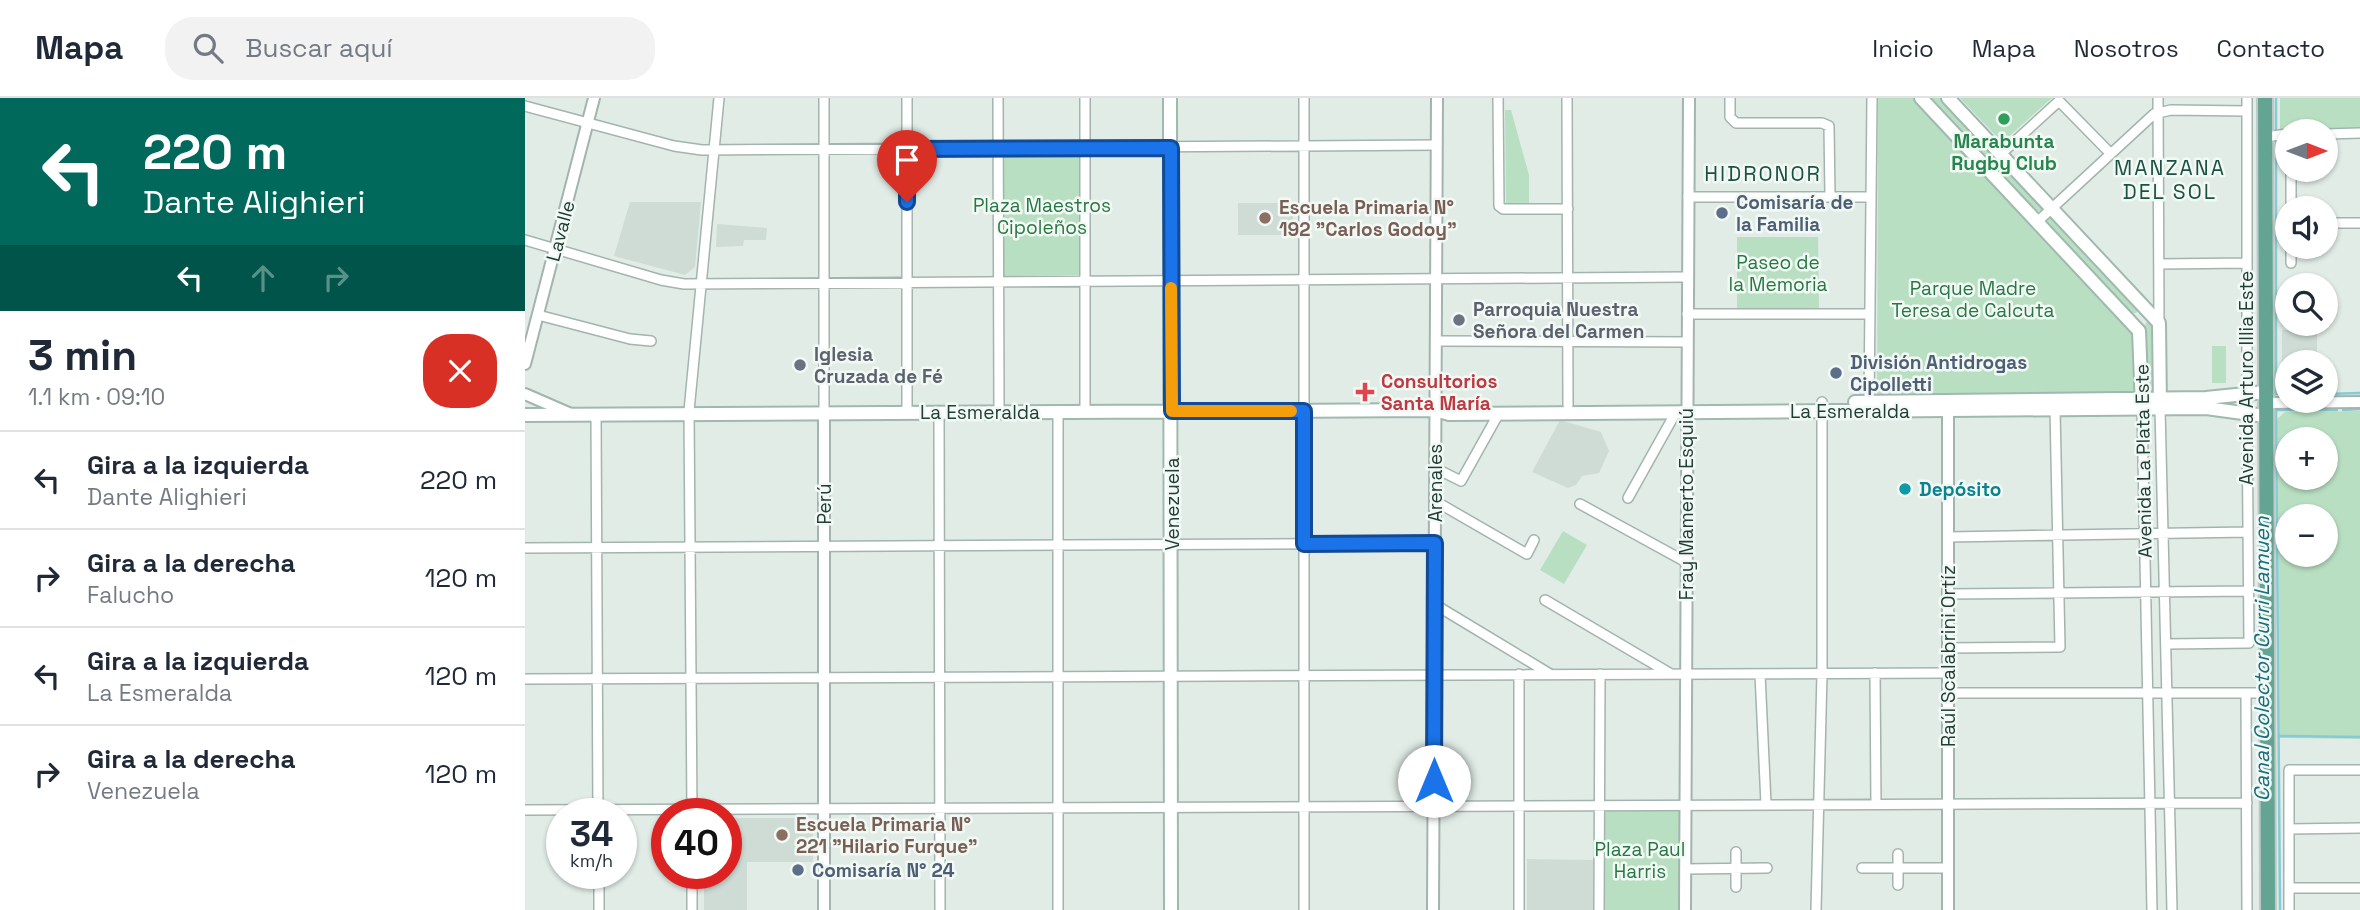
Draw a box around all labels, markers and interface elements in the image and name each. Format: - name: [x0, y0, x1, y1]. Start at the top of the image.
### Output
- search box: [165, 17, 655, 80]
- text: Mapa: [35, 27, 123, 69]
- icon: search: [189, 29, 227, 67]
- text: Buscar aquí: [245, 31, 393, 65]
- text: Inicio: [1872, 33, 1934, 64]
- text: Mapa: [1972, 33, 2036, 64]
- text: Nosotros: [2074, 33, 2179, 64]
- text: Contacto: [2217, 33, 2325, 64]
- marker: Marabunta Rugby Club: [1996, 111, 2012, 127]
- north arrow: [2275, 119, 2338, 182]
- map controls: [2275, 119, 2338, 567]
- text: 220 m: [143, 121, 287, 183]
- icon: left: [28, 126, 119, 217]
- place label: Marabunta Rugby Club: [1951, 129, 2057, 176]
- pin: [877, 130, 937, 202]
- icon: arrive: [888, 141, 926, 179]
- district label: MANZANA DEL SOL: [2114, 154, 2226, 205]
- district label: HIDRONOR: [1704, 160, 1822, 187]
- text: Dante Alighieri: [143, 182, 365, 222]
- place label: Comisaría de la Familia: [1736, 190, 1854, 237]
- park label: Plaza Maestros Cipoleños: [973, 193, 1111, 240]
- place label: Escuela Primaria N° 192 "Carlos Godoy": [1279, 195, 1457, 242]
- button: sound: [2275, 196, 2338, 259]
- street label: Lavalle: [540, 198, 581, 264]
- marker: Comisaría de la Familia: [1714, 205, 1730, 221]
- marker: Escuela Primaria N° 192 "Carlos Godoy": [1257, 210, 1273, 226]
- park label: Paseo de la Memoria: [1729, 250, 1828, 297]
- icon: left: [171, 259, 209, 297]
- icon: ahead: [244, 259, 282, 297]
- icon: right: [317, 259, 355, 297]
- street label: Avenida Arturo Illia Este: [2234, 271, 2259, 485]
- button: search: [2275, 273, 2338, 336]
- park label: Parque Madre Teresa de Calcuta: [1891, 276, 2055, 323]
- place label: Parroquia Nuestra Señora del Carmen: [1473, 297, 1645, 344]
- marker: Parroquia Nuestra Señora del Carmen: [1451, 312, 1467, 328]
- text: 3 min: [28, 329, 137, 382]
- button: close: [423, 334, 497, 408]
- place label: Iglesia Cruzada de Fé: [814, 342, 943, 389]
- place label: División Antidrogas Cipolletti: [1850, 350, 2027, 397]
- button: layers: [2275, 350, 2338, 413]
- marker: Iglesia Cruzada de Fé: [792, 357, 808, 373]
- street label: Avenida La Plata Este: [2129, 364, 2158, 558]
- marker: División Antidrogas Cipolletti: [1828, 365, 1844, 381]
- place label: Consultorios Santa María: [1381, 369, 1497, 416]
- text: 1.1 km · 09:10: [28, 382, 165, 412]
- marker: Consultorios Santa María: [1355, 382, 1375, 402]
- street label: La Esmeralda: [1790, 399, 1910, 424]
- street label: La Esmeralda: [920, 400, 1040, 425]
- street label: Fray Mamerto Esquiú: [1674, 408, 1699, 600]
- button: +: [2275, 427, 2338, 490]
- street label: Arenales: [1423, 444, 1448, 522]
- text: Gira a la izquierda: [87, 448, 309, 482]
- street label: Venezuela: [1160, 457, 1185, 551]
- icon: left: [28, 461, 66, 499]
- text: 220 m: [420, 463, 497, 497]
- place label: Depósito: [1919, 477, 2001, 502]
- marker: Depósito: [1897, 481, 1913, 497]
- text: Dante Alighieri: [87, 482, 247, 512]
- street label: Perú: [812, 483, 837, 525]
- button: −: [2275, 504, 2338, 567]
- water label: Canal Colector Curri Lamuen: [2248, 515, 2275, 802]
- text: Gira a la derecha: [87, 546, 296, 580]
- icon: right: [28, 559, 66, 597]
- text: 120 m: [425, 561, 497, 595]
- street label: Raúl Scalabrini Ortíz: [1936, 565, 1961, 747]
- text: Falucho: [87, 580, 174, 610]
- text: Gira a la izquierda: [87, 644, 309, 678]
- icon: left: [28, 657, 66, 695]
- text: 120 m: [425, 659, 497, 693]
- text: La Esmeralda: [87, 678, 232, 708]
- text: Gira a la derecha: [87, 742, 296, 776]
- position arrow: [1397, 744, 1471, 818]
- icon: right: [28, 755, 66, 793]
- text: 120 m: [425, 757, 497, 791]
- text: Venezuela: [87, 776, 200, 806]
- speed limit sign: 40: [651, 798, 742, 889]
- text: 34: [570, 812, 613, 856]
- place label: Escuela Primaria N° 221 "Hilario Furque": [796, 812, 977, 859]
- marker: Escuela Primaria N° 221 "Hilario Furque": [774, 827, 790, 843]
- park label: Plaza Paul Harris: [1595, 837, 1685, 884]
- text: km/h: [570, 849, 613, 872]
- place label: Comisaría N° 24: [812, 858, 955, 883]
- marker: Comisaría N° 24: [790, 862, 806, 878]

